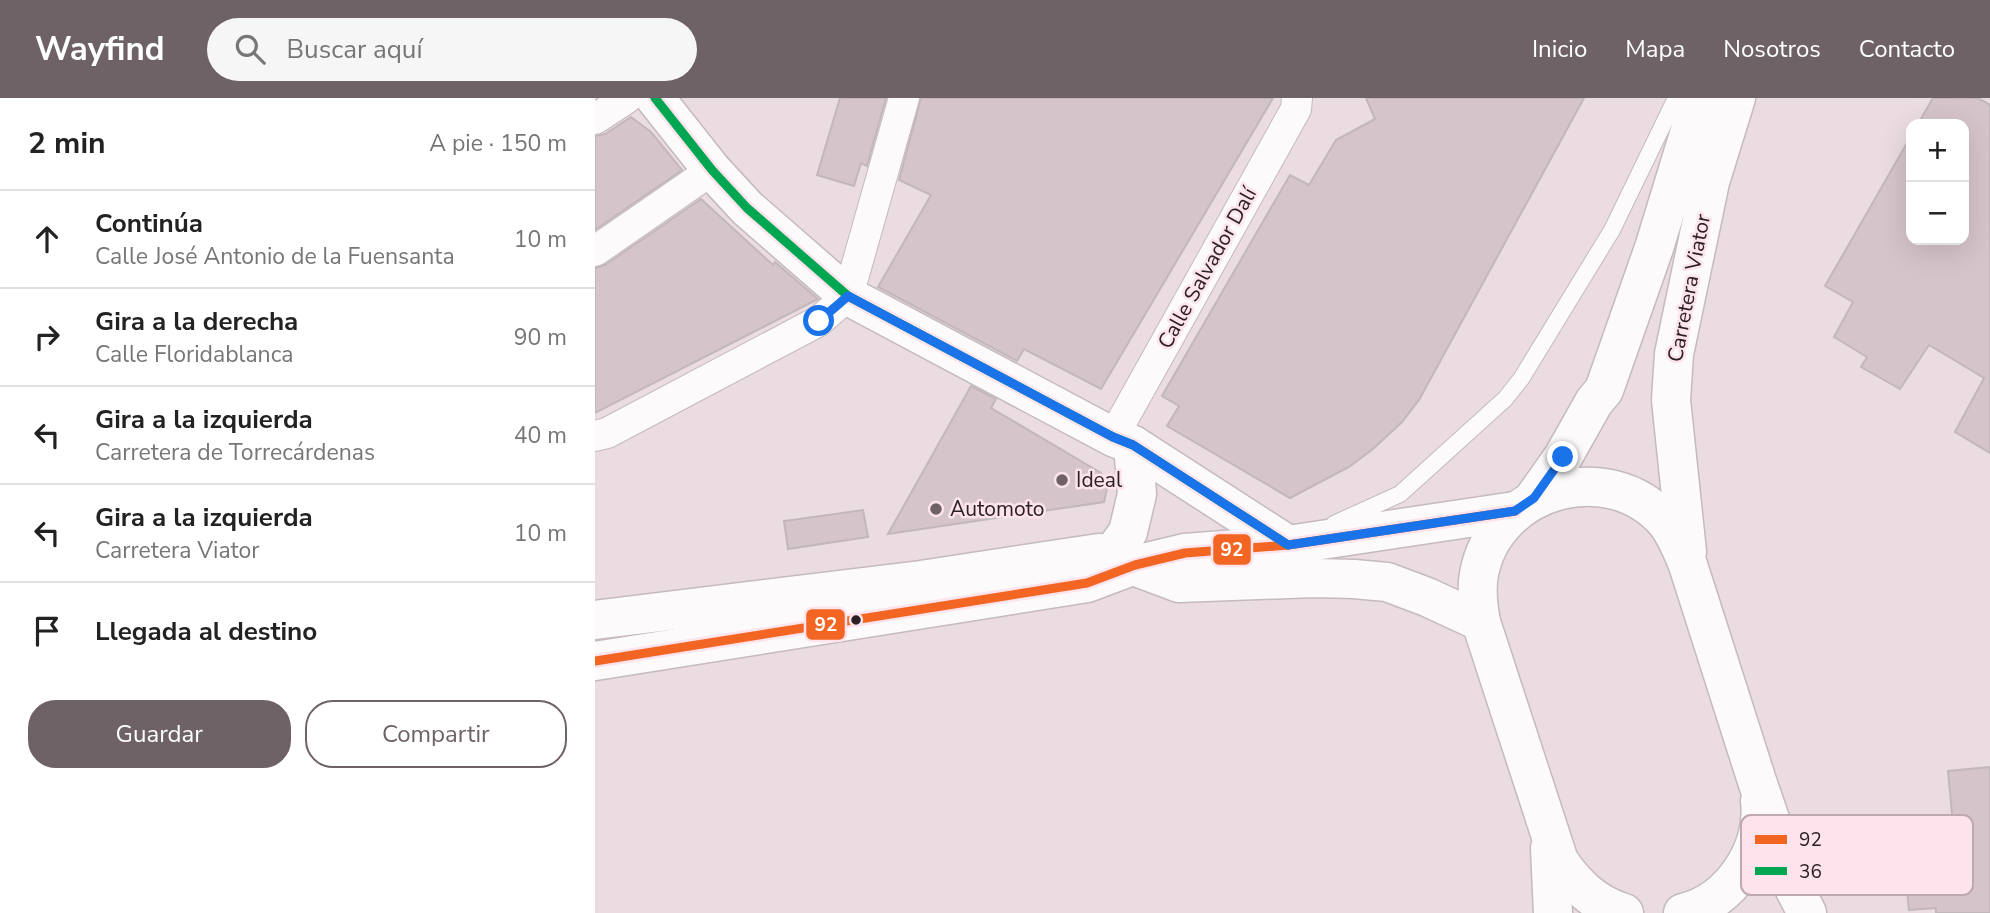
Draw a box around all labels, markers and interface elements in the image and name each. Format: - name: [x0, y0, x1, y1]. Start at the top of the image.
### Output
- search box: [207, 18, 697, 81]
- text: Wayfind: [35, 27, 165, 72]
- icon: search: [231, 30, 269, 68]
- text: Buscar aquí: [287, 32, 422, 67]
- text: Inicio: [1532, 33, 1587, 65]
- text: Mapa: [1625, 33, 1685, 65]
- text: Nosotros: [1723, 33, 1821, 65]
- text: Contacto: [1859, 33, 1955, 65]
- map controls: [1906, 119, 1969, 245]
- button: +: [1906, 119, 1969, 182]
- text: 2 min: [28, 123, 106, 164]
- text: A pie · 150 m: [429, 128, 567, 159]
- street label: Calle Salvador Dalí: [1151, 181, 1263, 354]
- button: −: [1906, 182, 1969, 245]
- text: Continúa: [95, 206, 203, 241]
- street label: Carretera Viator: [1661, 211, 1717, 364]
- icon: ahead: [28, 220, 66, 258]
- text: 10 m: [514, 224, 567, 255]
- text: Calle José Antonio de la Fuensanta: [95, 241, 455, 272]
- text: Gira a la derecha: [95, 304, 298, 339]
- route start: [803, 305, 834, 336]
- icon: right: [28, 318, 66, 356]
- text: 90 m: [514, 322, 567, 353]
- text: Calle Floridablanca: [95, 339, 293, 370]
- text: Gira a la izquierda: [95, 402, 313, 437]
- icon: left: [28, 416, 66, 454]
- text: 40 m: [514, 420, 567, 451]
- text: Carretera de Torrecárdenas: [95, 437, 375, 468]
- route end: [1547, 441, 1578, 472]
- place label: Ideal: [1076, 466, 1123, 494]
- marker: Ideal: [1054, 472, 1070, 488]
- place label: Automoto: [950, 495, 1044, 523]
- text: Gira a la izquierda: [95, 500, 313, 535]
- marker: Automoto: [928, 501, 944, 517]
- icon: left: [28, 514, 66, 552]
- text: 10 m: [514, 518, 567, 549]
- line badge: 92: [1212, 533, 1252, 566]
- text: Carretera Viator: [95, 535, 260, 566]
- text: 92: [1221, 537, 1243, 563]
- line badge: 92: [805, 608, 846, 641]
- icon: arrive: [28, 612, 66, 650]
- text: 92: [815, 612, 837, 638]
- unlabelled marker: [849, 613, 863, 627]
- text: Llegada al destino: [95, 614, 317, 649]
- button: Guardar: [28, 700, 291, 768]
- button: Compartir: [305, 700, 567, 768]
- legend: [1741, 815, 1973, 895]
- text: 92: [1799, 827, 1822, 853]
- text: 36: [1799, 859, 1822, 885]

